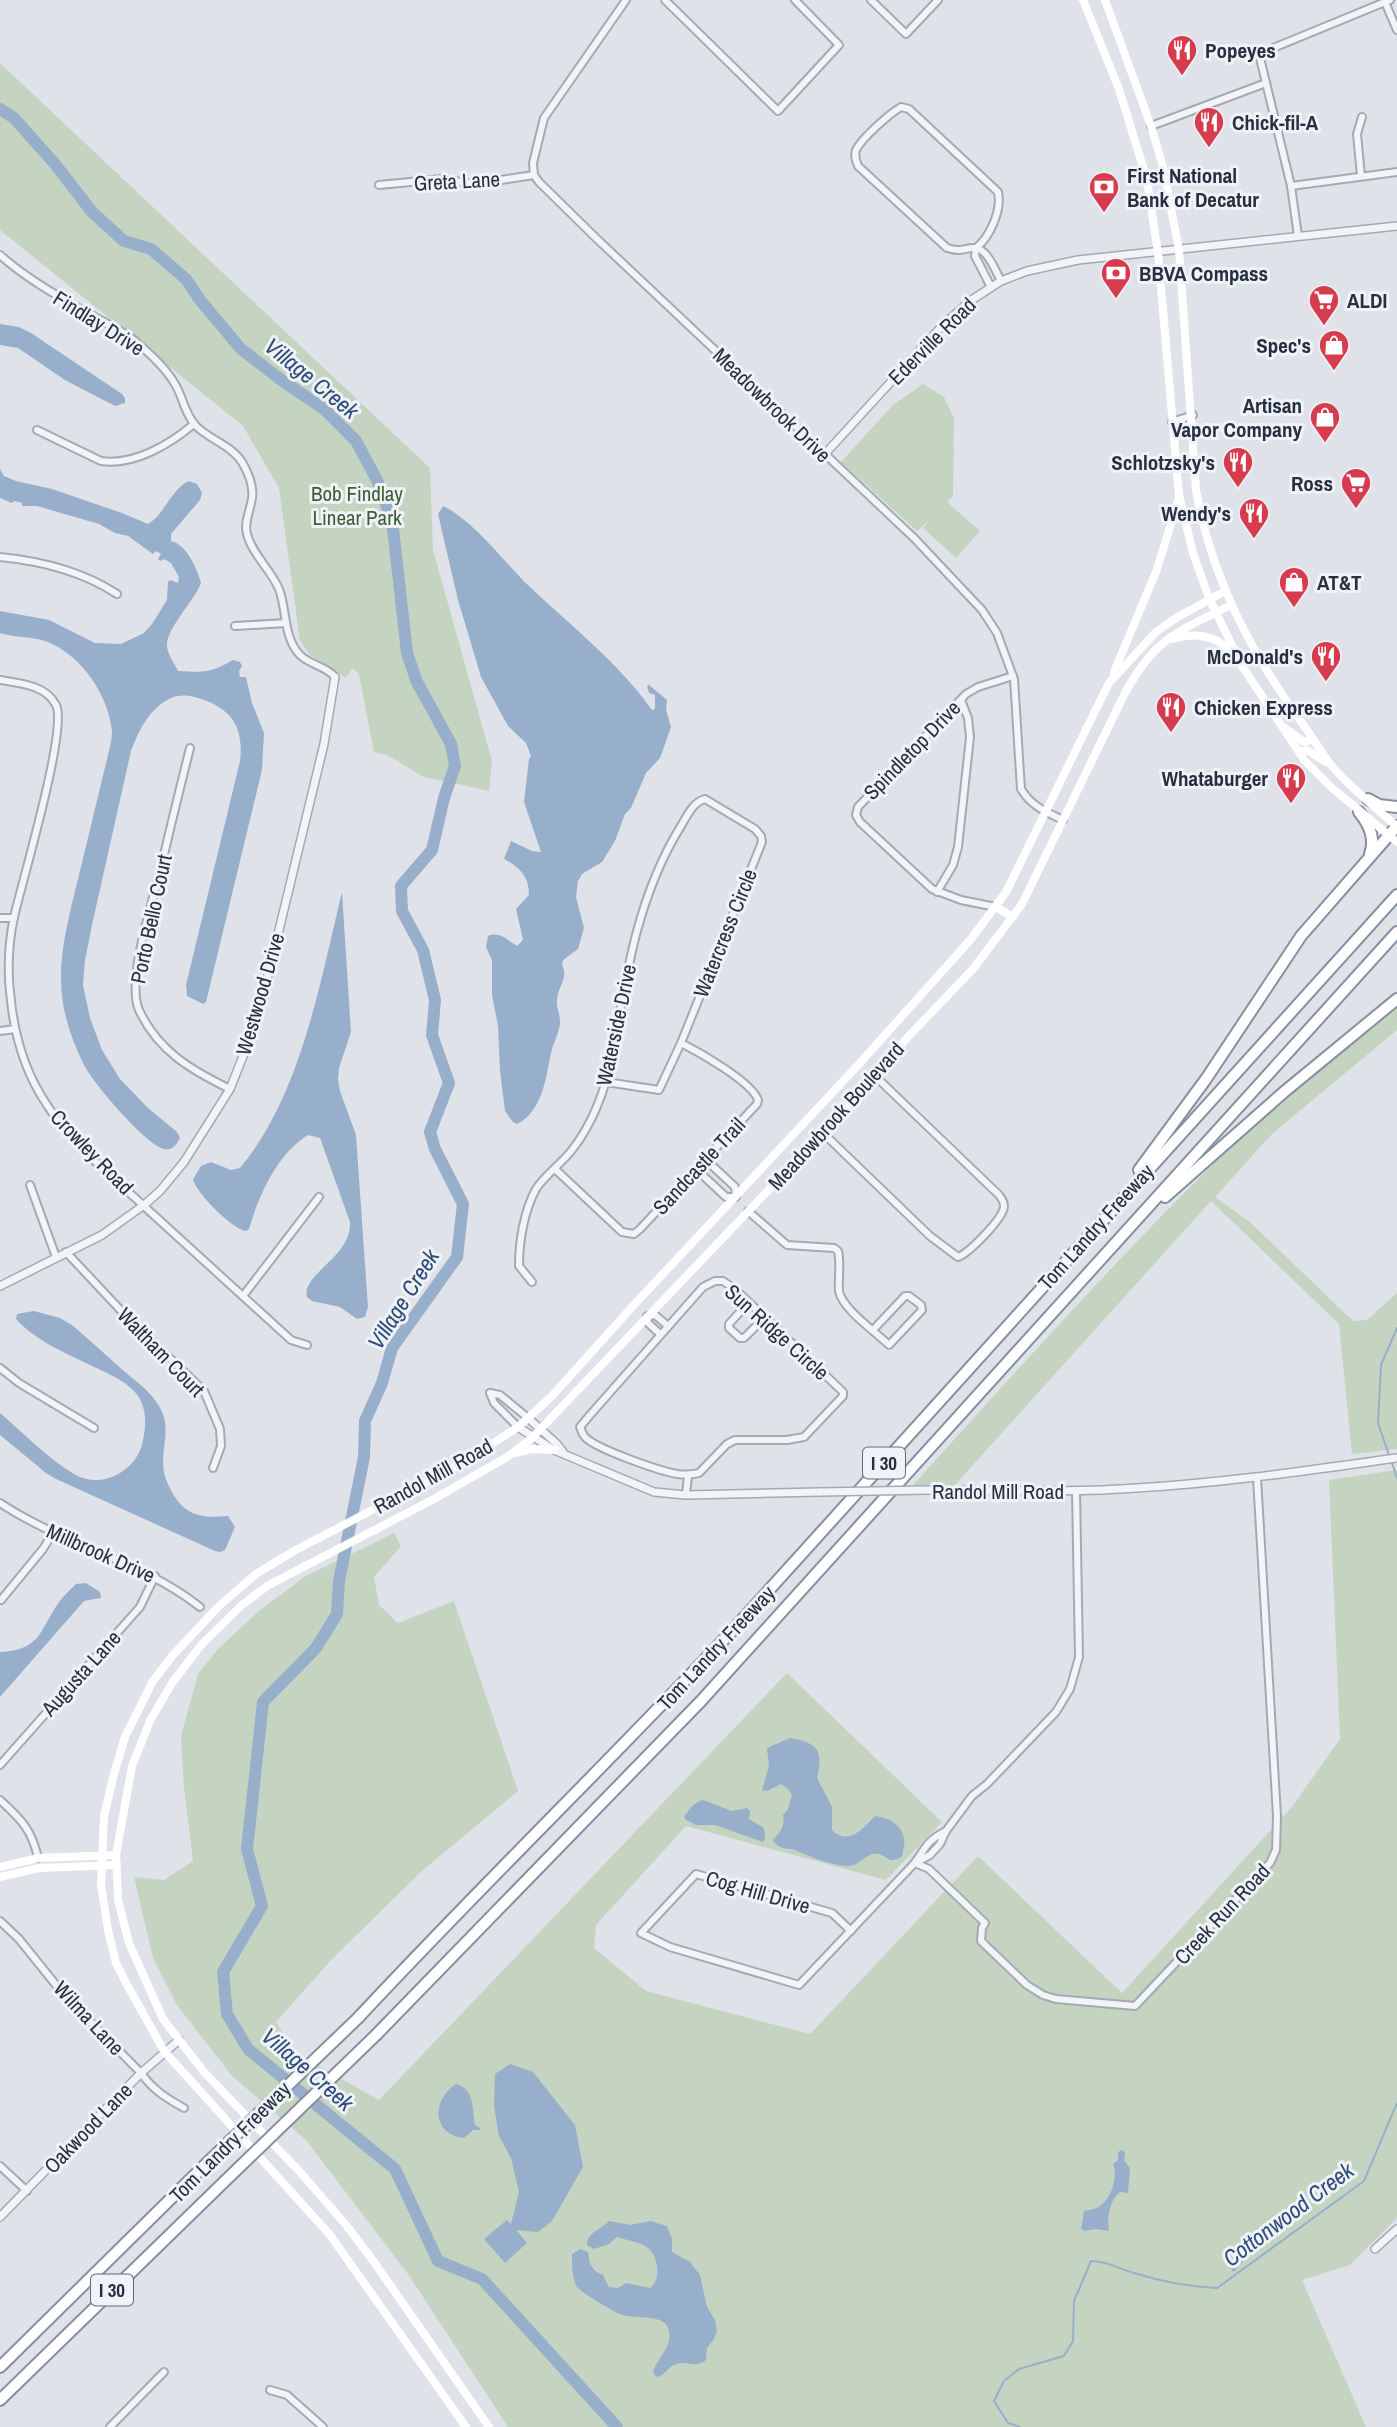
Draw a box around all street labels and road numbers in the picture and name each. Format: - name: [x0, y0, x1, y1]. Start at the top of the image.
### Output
- street label: Greta Lane: [413, 164, 501, 198]
- street label: Findlay Drive: [48, 284, 150, 362]
- street label: Ederville Road: [882, 291, 982, 391]
- street label: Meadowbrook Drive: [707, 341, 837, 469]
- street label: Spindletop Drive: [857, 694, 967, 806]
- street label: Porto Bello Court: [123, 852, 179, 986]
- street label: Watercress Circle: [686, 864, 764, 1002]
- street label: Westwood Drive: [229, 929, 291, 1059]
- street label: Waterside Drive: [589, 961, 643, 1089]
- street label: Meadowbrook Boulevard: [761, 1036, 911, 1196]
- street label: Crowley Road: [44, 1103, 140, 1201]
- street label: Sandcastle Trail: [646, 1111, 752, 1221]
- street label: Tom Landry Freeway: [1031, 1157, 1161, 1296]
- street label: Sun Ridge Circle: [719, 1277, 835, 1387]
- street label: Waltham Court: [111, 1301, 211, 1403]
- street label: Randol Mill Road: [368, 1431, 498, 1521]
- road number: I 30: [863, 1448, 905, 1478]
- street label: Randol Mill Road: [932, 1477, 1064, 1506]
- street label: Millbrook Drive: [42, 1516, 160, 1590]
- street label: Tom Landry Freeway: [651, 1579, 782, 1717]
- street label: Augusta Lane: [34, 1624, 127, 1723]
- street label: Creek Run Road: [1168, 1857, 1276, 1971]
- street label: Cog Hill Drive: [702, 1863, 814, 1921]
- street label: Wilma Lane: [47, 1975, 131, 2061]
- street label: Tom Landry Freeway: [163, 2075, 297, 2209]
- street label: Oakwood Lane: [37, 2076, 139, 2180]
- road number: I 30: [91, 2274, 133, 2306]

